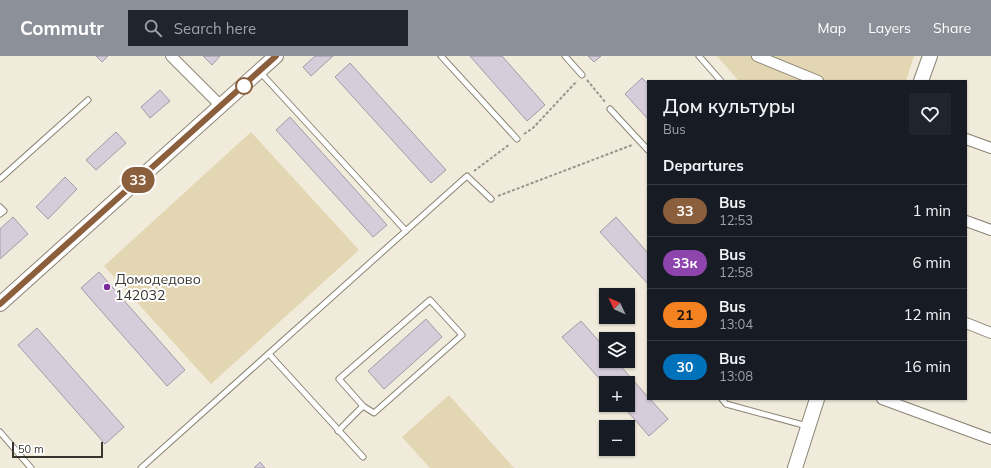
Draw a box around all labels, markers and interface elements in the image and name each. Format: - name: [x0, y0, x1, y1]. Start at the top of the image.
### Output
- search box: [128, 10, 408, 46]
- text: Commutr: [20, 16, 104, 40]
- icon: search: [142, 17, 164, 39]
- text: Search here: [174, 19, 256, 38]
- text: Map: [817, 19, 846, 37]
- text: Layers: [868, 19, 911, 37]
- text: Share: [933, 19, 971, 37]
- unlabelled marker: [235, 77, 253, 95]
- button: heart: [909, 93, 951, 135]
- text: Дом культуры: [663, 94, 795, 118]
- text: Bus: [663, 121, 686, 137]
- text: Departures: [663, 156, 744, 175]
- line badge: 33: [120, 167, 156, 193]
- text: 33: [130, 171, 146, 189]
- text: Bus: [719, 193, 746, 212]
- text: 1 min: [913, 201, 951, 220]
- text: 33: [677, 202, 693, 220]
- text: 12:53: [719, 212, 753, 228]
- text: Bus: [719, 245, 746, 264]
- text: 6 min: [913, 253, 951, 272]
- text: 33к: [673, 254, 697, 272]
- text: 12:58: [719, 264, 753, 280]
- place label: Домодедово 142032: [115, 270, 201, 304]
- marker: Домодедово 142032: [102, 282, 112, 292]
- north arrow: [599, 288, 635, 324]
- map controls: [599, 288, 635, 456]
- text: Bus: [719, 297, 746, 316]
- text: 12 min: [904, 305, 951, 324]
- text: 21: [677, 306, 693, 324]
- text: 13:04: [719, 316, 753, 332]
- button: layers: [599, 332, 635, 368]
- text: Bus: [719, 349, 746, 368]
- text: 16 min: [904, 357, 951, 376]
- text: 30: [677, 358, 693, 376]
- text: 13:08: [719, 368, 753, 384]
- button: +: [599, 376, 635, 412]
- button: −: [599, 420, 635, 456]
- scale bar: [12, 440, 103, 459]
- text: 50 m: [18, 442, 44, 456]

